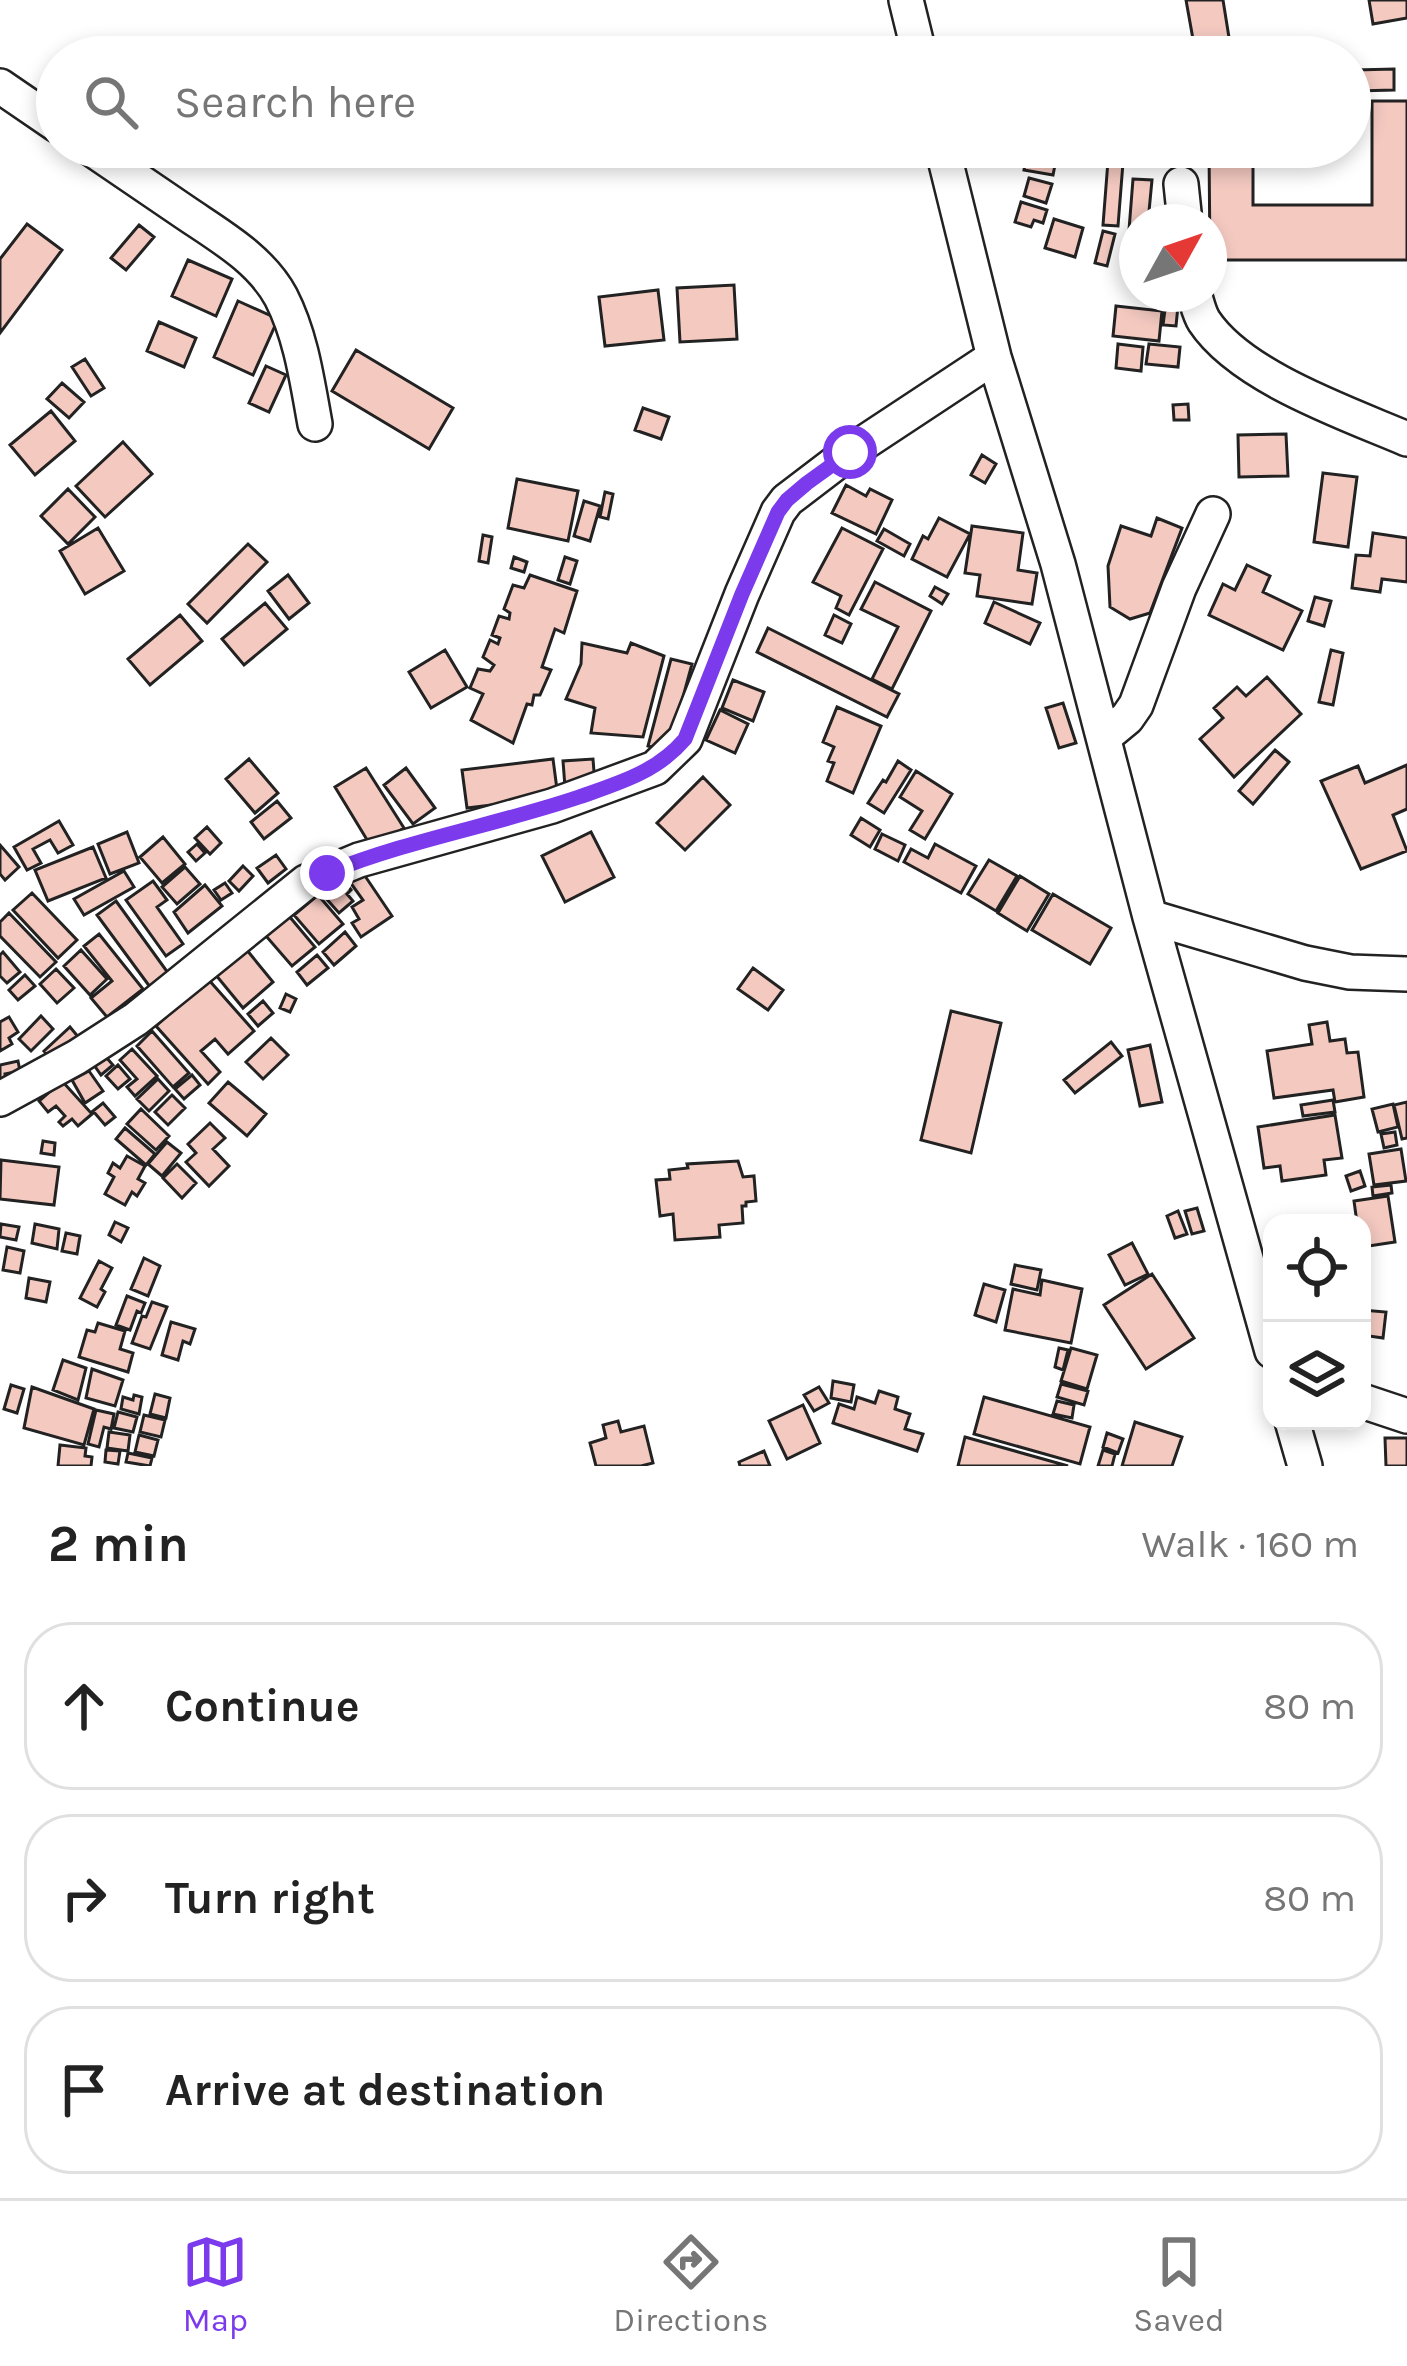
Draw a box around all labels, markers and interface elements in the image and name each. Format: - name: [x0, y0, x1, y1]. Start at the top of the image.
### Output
- search box: [36, 36, 1371, 168]
- icon: search: [78, 69, 144, 135]
- text: Search here: [174, 76, 416, 128]
- north arrow: [1119, 204, 1227, 312]
- route start: [823, 425, 877, 479]
- route end: [300, 846, 354, 900]
- map controls: [1263, 1214, 1371, 1430]
- button: locate: [1263, 1214, 1371, 1322]
- button: layers: [1263, 1322, 1371, 1430]
- text: 2 min: [48, 1514, 189, 1574]
- text: Walk · 160 m: [1141, 1521, 1359, 1567]
- icon: ahead: [51, 1673, 117, 1739]
- text: Continue: [165, 1680, 360, 1732]
- text: 80 m: [1263, 1683, 1356, 1729]
- icon: right: [51, 1865, 117, 1931]
- text: Turn right: [165, 1872, 375, 1924]
- text: 80 m: [1263, 1875, 1356, 1921]
- icon: arrive: [51, 2057, 117, 2123]
- text: Arrive at destination: [165, 2064, 605, 2116]
- tab: Map: [182, 2229, 248, 2339]
- tab: Directions: [613, 2229, 768, 2339]
- tab: Saved: [1133, 2229, 1225, 2339]

